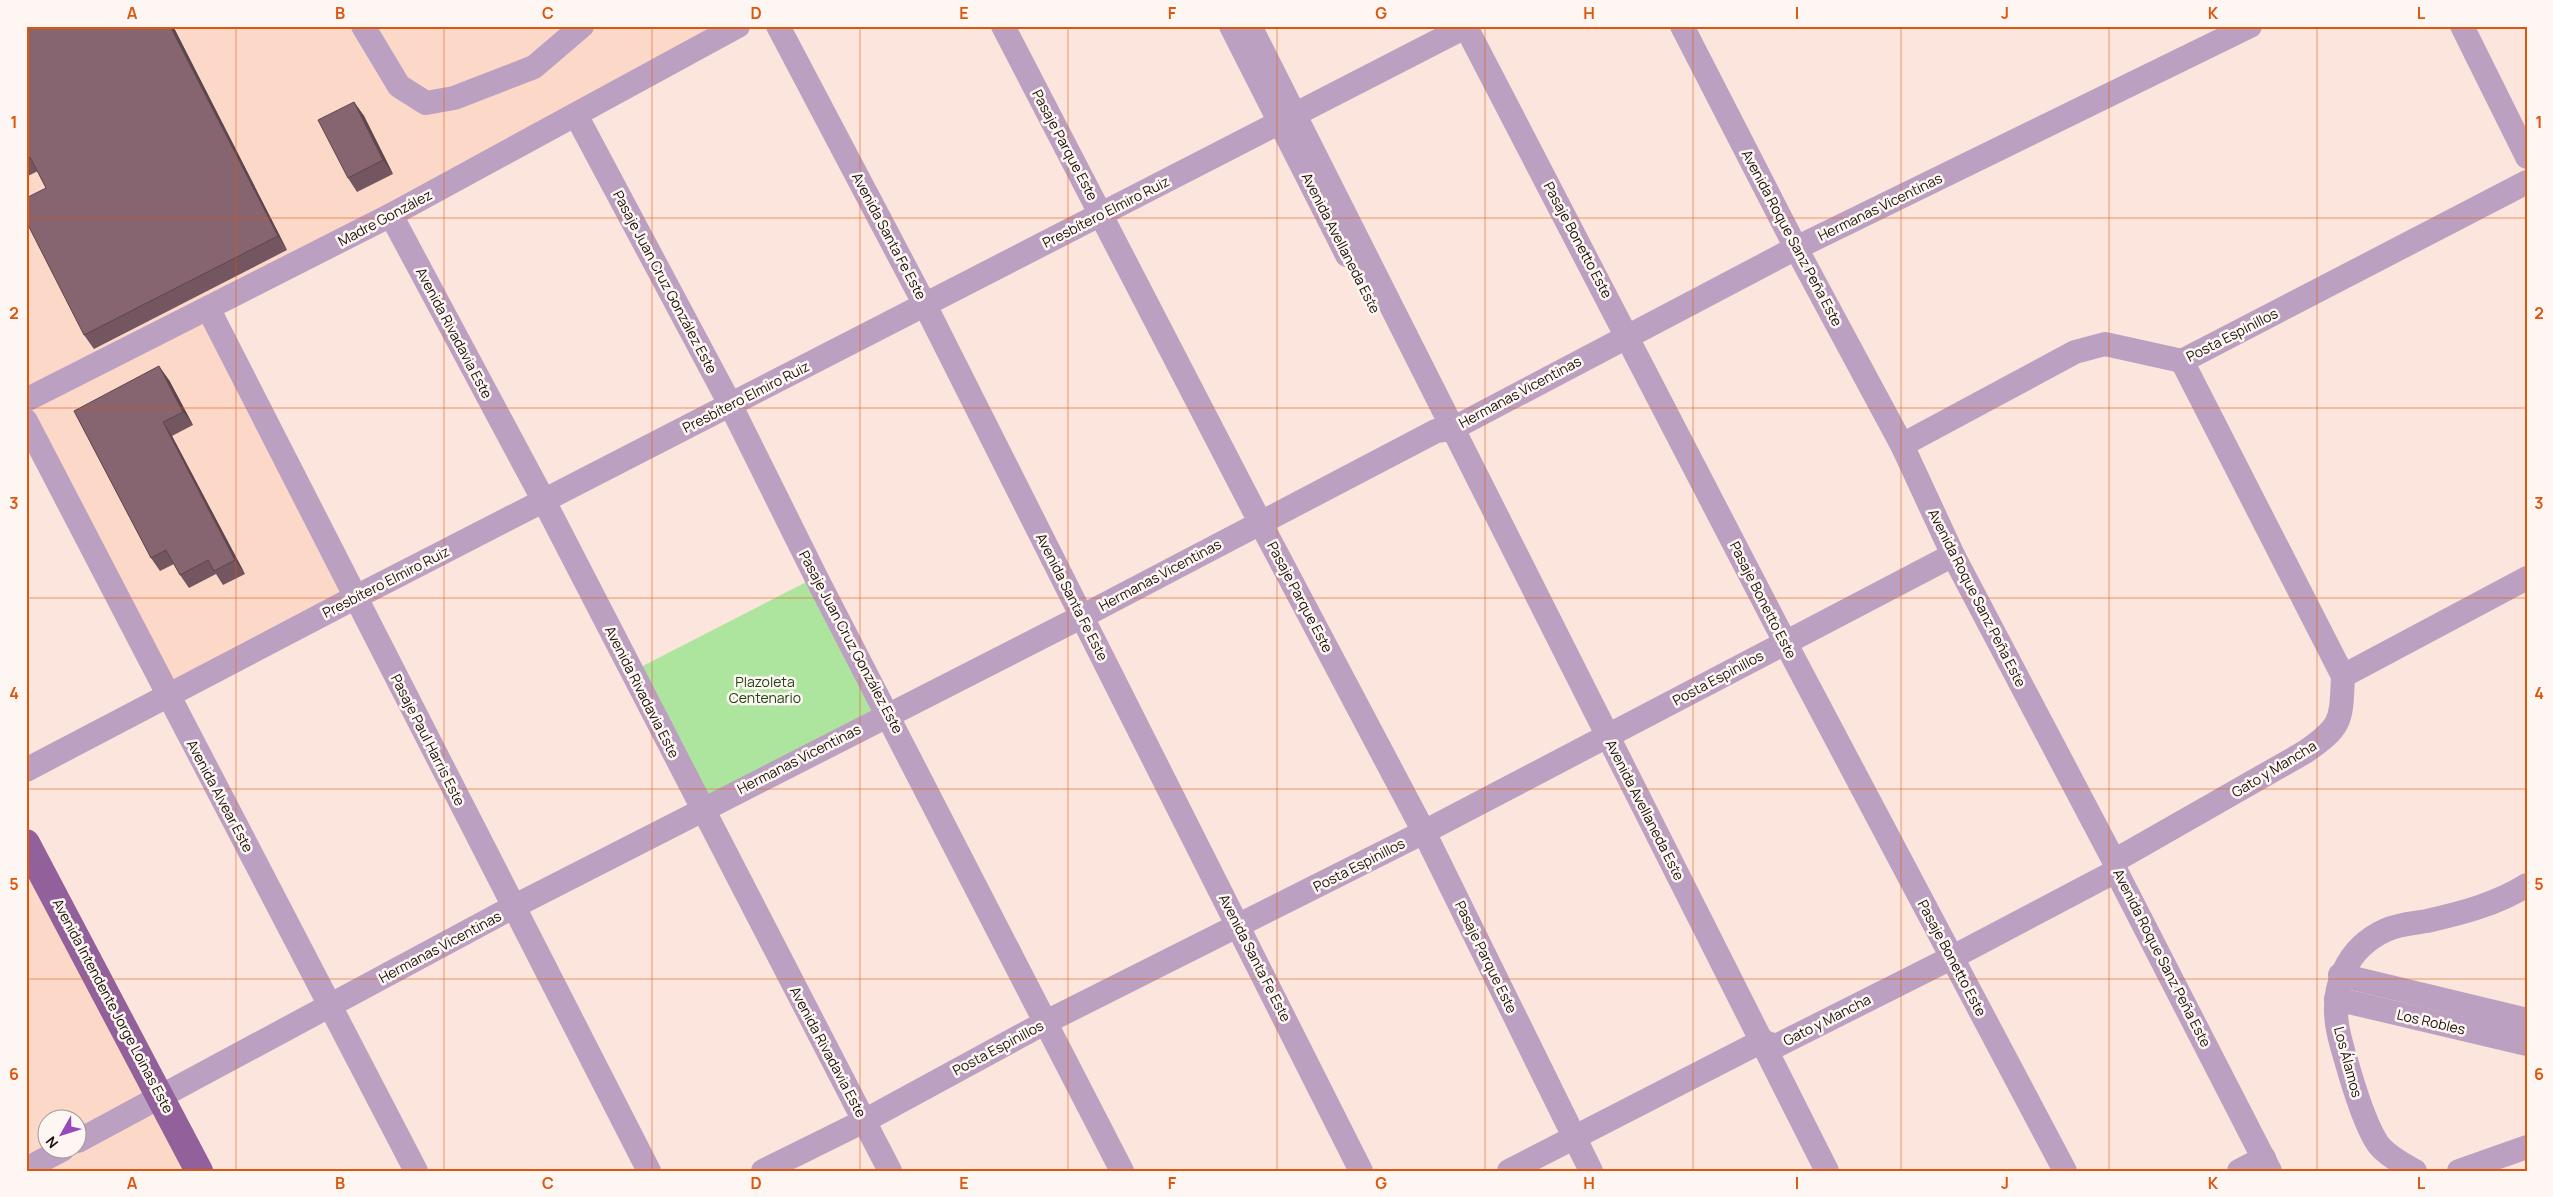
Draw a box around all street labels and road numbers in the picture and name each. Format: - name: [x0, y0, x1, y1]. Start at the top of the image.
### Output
- street label: Pasaje Parque Este: [1028, 86, 1103, 203]
- street label: Avenida Roque Sanz Peña Este: [1738, 146, 1847, 329]
- street label: Hermanas Vicentinas: [1814, 168, 1945, 245]
- street label: Avenida Santa Fe Este: [848, 169, 931, 303]
- street label: Avenida Avellaneda Este: [1298, 169, 1385, 316]
- street label: Presbítero Elmiro Ruiz: [1039, 171, 1173, 252]
- street label: Pasaje Bonetto Este: [1540, 178, 1617, 301]
- street label: Madre González: [334, 185, 435, 250]
- street label: Pasaje Juan Cruz González Este: [609, 187, 722, 377]
- street label: Avenida Rivadavia Este: [412, 264, 497, 402]
- street label: Posta Espinillos: [2183, 303, 2281, 366]
- street label: Hermanas Vicentinas: [1455, 351, 1584, 432]
- street label: Presbítero Elmiro Ruiz: [679, 356, 813, 437]
- street label: Avenida Roque Sanz Peña Este: [1924, 505, 2031, 690]
- street label: Avenida Santa Fe Este: [1032, 530, 1113, 664]
- street label: Hermanas Vicentinas: [1095, 534, 1224, 615]
- street label: Pasaje Parque Este: [1263, 538, 1338, 655]
- street label: Pasaje Bonetto Este: [1726, 538, 1801, 662]
- street label: Presbítero Elmiro Ruiz: [319, 541, 453, 622]
- street label: Pasaje Juan Cruz González Este: [795, 547, 908, 737]
- street label: Avenida Rivadavia Este: [601, 623, 684, 761]
- street label: Posta Espinillos: [1669, 646, 1767, 710]
- street label: Pasaje Paul Harris Este: [387, 671, 470, 809]
- street label: Hermanas Vicentinas: [734, 719, 864, 798]
- street label: Avenida Alvear Este: [183, 736, 258, 855]
- street label: Avenida Avellaneda Este: [1602, 736, 1689, 883]
- street label: Gato y Mancha: [2228, 736, 2320, 801]
- street label: Posta Espinillos: [1310, 833, 1408, 896]
- street label: Avenida Roque Sanz Peña Este: [2109, 865, 2216, 1050]
- street label: Avenida Santa Fe Este: [1215, 891, 1296, 1025]
- street label: Avenida Intendente Jorge Loinas Este: [49, 895, 178, 1116]
- street label: Pasaje Bonetto Este: [1914, 896, 1991, 1019]
- street label: Pasaje Parque Este: [1451, 897, 1522, 1016]
- street label: Hermanas Vicentinas: [375, 906, 504, 987]
- street label: Avenida Rivadavia Este: [786, 983, 871, 1121]
- street label: Gato y Mancha: [1780, 989, 1874, 1050]
- street label: Los Robles: [2395, 1004, 2467, 1039]
- street label: Posta Espinillos: [949, 1016, 1047, 1080]
- street label: Los Álamos: [2330, 1024, 2367, 1099]

